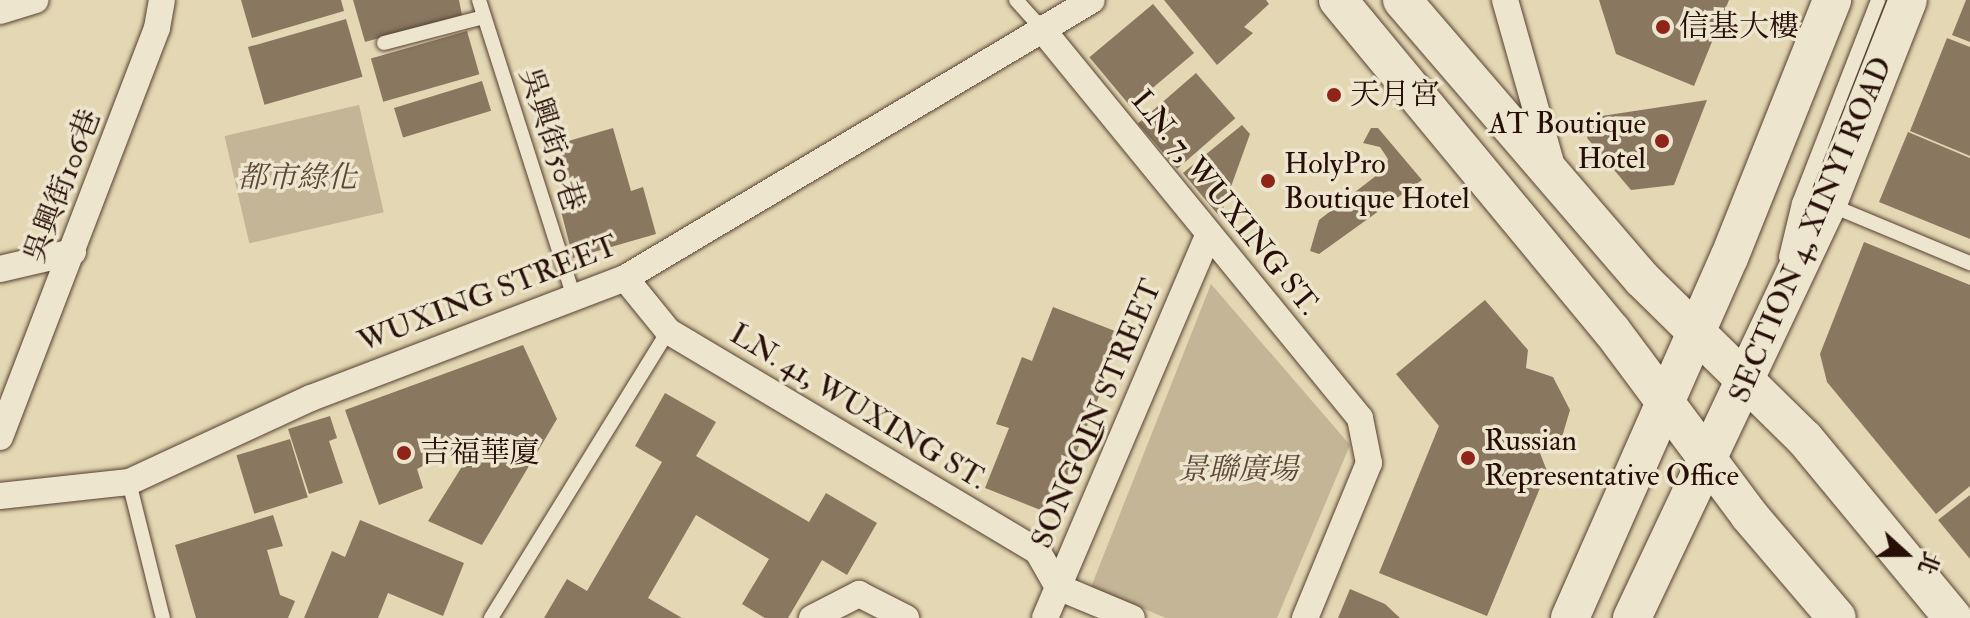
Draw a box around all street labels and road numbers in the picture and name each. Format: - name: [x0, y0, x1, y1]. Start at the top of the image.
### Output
- street label: SECTION 4, XINYI ROAD: [1722, 52, 1900, 408]
- street label: 吳興街50巷: [511, 64, 591, 216]
- street label: LN. 7, WUXING ST.: [1123, 83, 1327, 323]
- street label: 吳興街106巷: [17, 104, 109, 268]
- street label: WUXING STREET: [353, 228, 623, 360]
- street label: SONGQIN STREET: [1024, 274, 1170, 554]
- street label: LN. 41, WUXING ST.: [723, 316, 993, 498]

